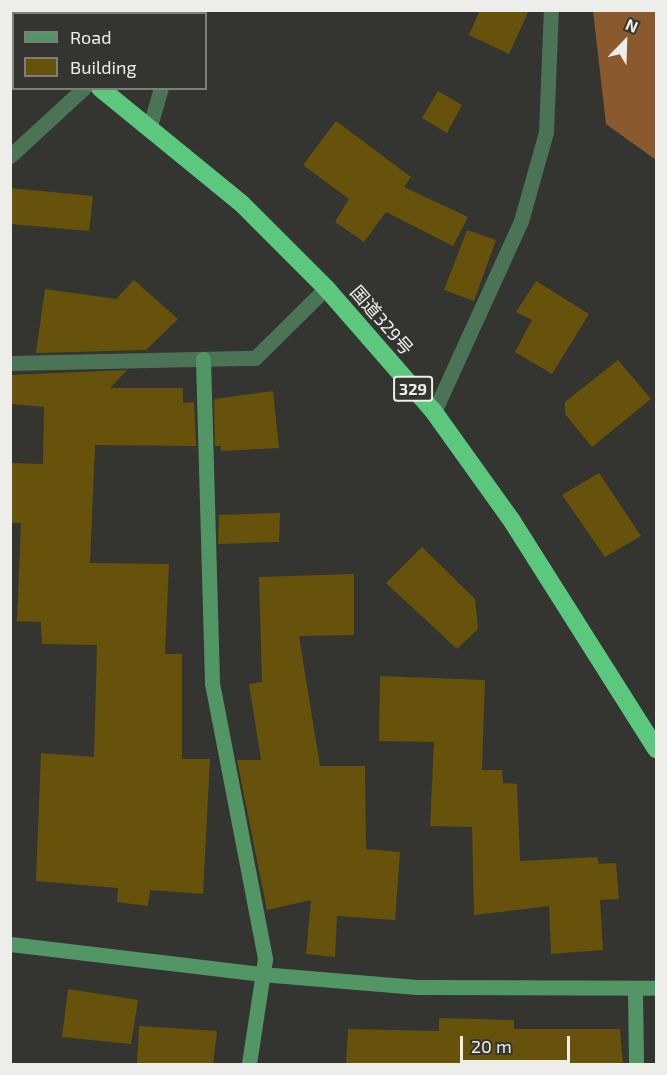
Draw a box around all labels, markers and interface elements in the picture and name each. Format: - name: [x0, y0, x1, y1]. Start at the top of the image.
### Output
- legend: [12, 12, 207, 90]
- north arrow: [595, 12, 655, 72]
- text: N: [623, 14, 641, 36]
- text: Road: [70, 26, 111, 48]
- text: Building: [70, 56, 137, 78]
- street label: 国道329号: [346, 281, 418, 359]
- road number: 329: [392, 376, 434, 402]
- scale bar: [463, 1024, 572, 1062]
- text: 20 m: [471, 1035, 512, 1057]

